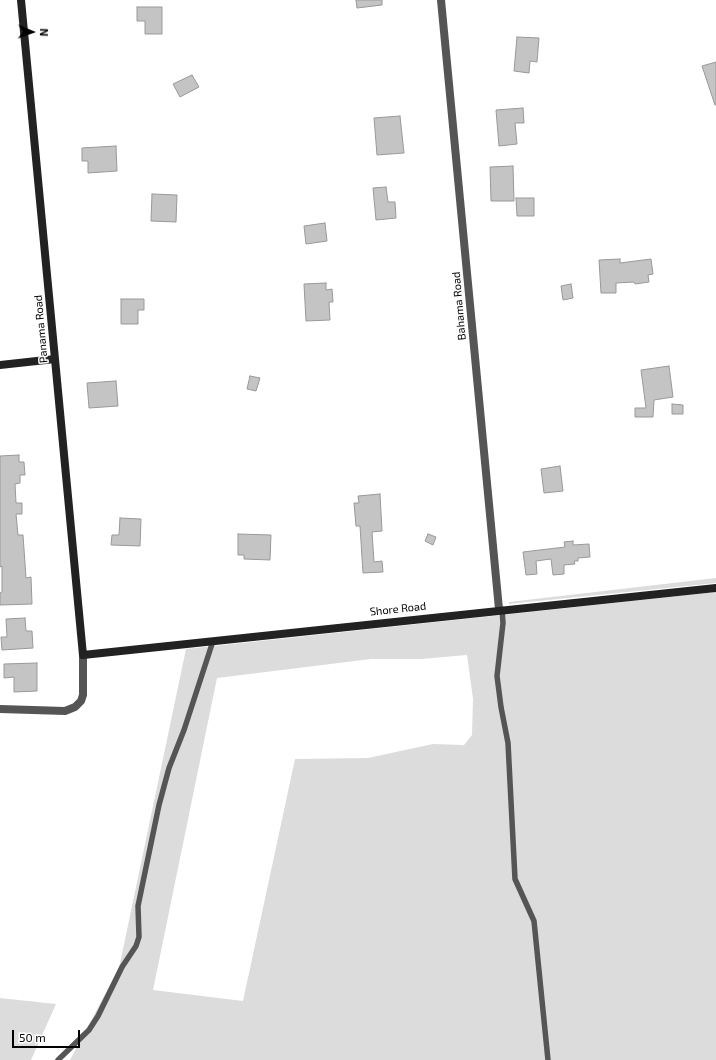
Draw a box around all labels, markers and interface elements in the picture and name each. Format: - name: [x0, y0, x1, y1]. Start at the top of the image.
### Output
- north arrow: [12, 12, 52, 52]
- text: N: [38, 28, 51, 37]
- street label: Bahama Road: [449, 271, 469, 341]
- street label: Panama Road: [31, 294, 51, 364]
- street label: Shore Road: [369, 599, 427, 619]
- scale bar: [14, 1022, 82, 1048]
- text: 50 m: [19, 1030, 46, 1044]

